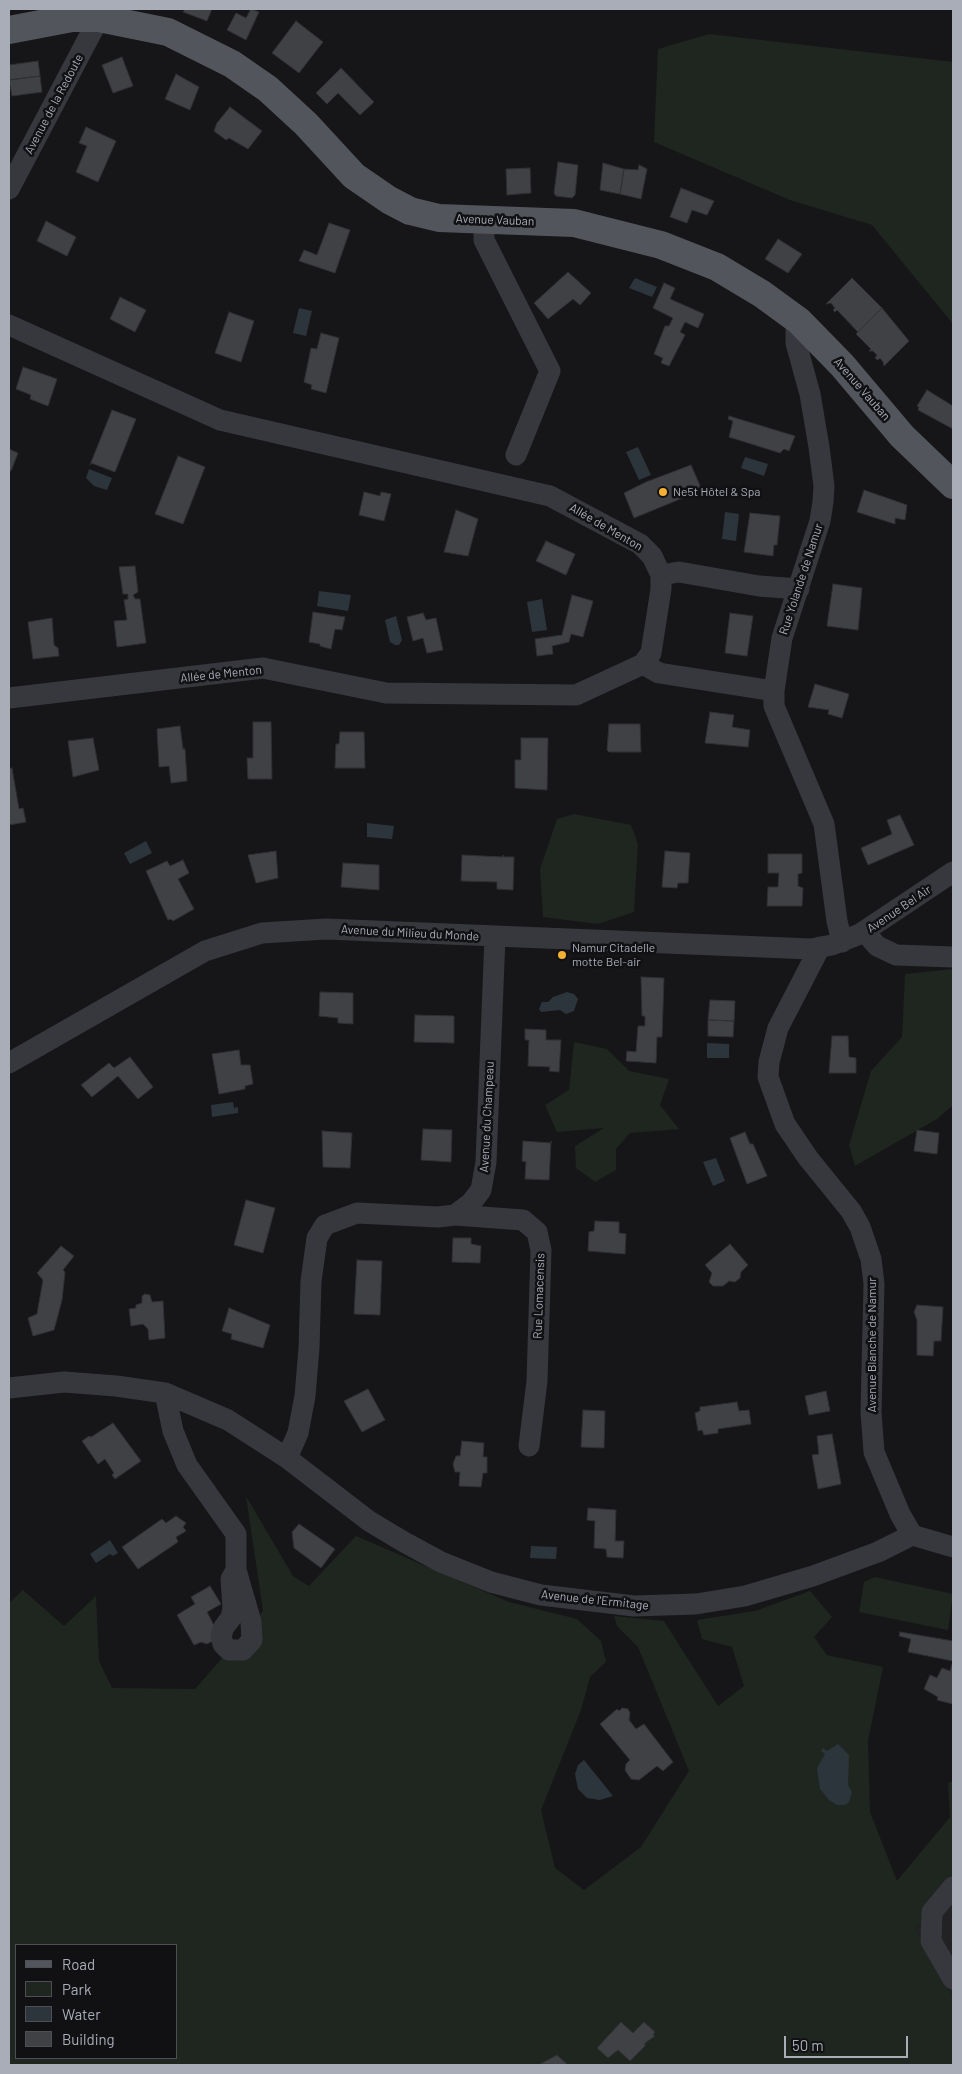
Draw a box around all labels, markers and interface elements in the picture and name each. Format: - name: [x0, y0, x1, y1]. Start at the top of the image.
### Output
- street label: Avenue de la Redoute: [22, 52, 86, 156]
- street label: Avenue Vauban: [455, 211, 535, 229]
- street label: Avenue Vauban: [831, 355, 893, 423]
- place label: Ne5t Hôtel & Spa: [673, 485, 760, 499]
- marker: Ne5t Hôtel & Spa: [657, 486, 669, 498]
- street label: Allée de Menton: [567, 500, 645, 554]
- street label: Rue Yolande de Namur: [776, 522, 826, 636]
- street label: Allée de Menton: [179, 663, 263, 685]
- street label: Avenue Bel Air: [864, 882, 934, 936]
- street label: Avenue du Milieu du Monde: [340, 922, 480, 944]
- place label: Namur Citadelle motte Bel-air: [572, 941, 655, 969]
- marker: Namur Citadelle motte Bel-air: [556, 949, 568, 961]
- street label: Avenue du Champeau: [477, 1061, 497, 1173]
- street label: Rue Lomacensis: [530, 1253, 548, 1339]
- street label: Avenue Blanche de Namur: [865, 1277, 879, 1413]
- street label: Avenue de l'Ermitage: [540, 1587, 650, 1613]
- legend: [15, 1944, 178, 2059]
- text: Road: [62, 1955, 95, 1973]
- text: Park: [62, 1980, 91, 1998]
- text: Water: [62, 2005, 101, 2023]
- scale bar: [787, 2026, 911, 2058]
- text: Building: [62, 2030, 115, 2048]
- text: 50 m: [792, 2036, 824, 2054]

